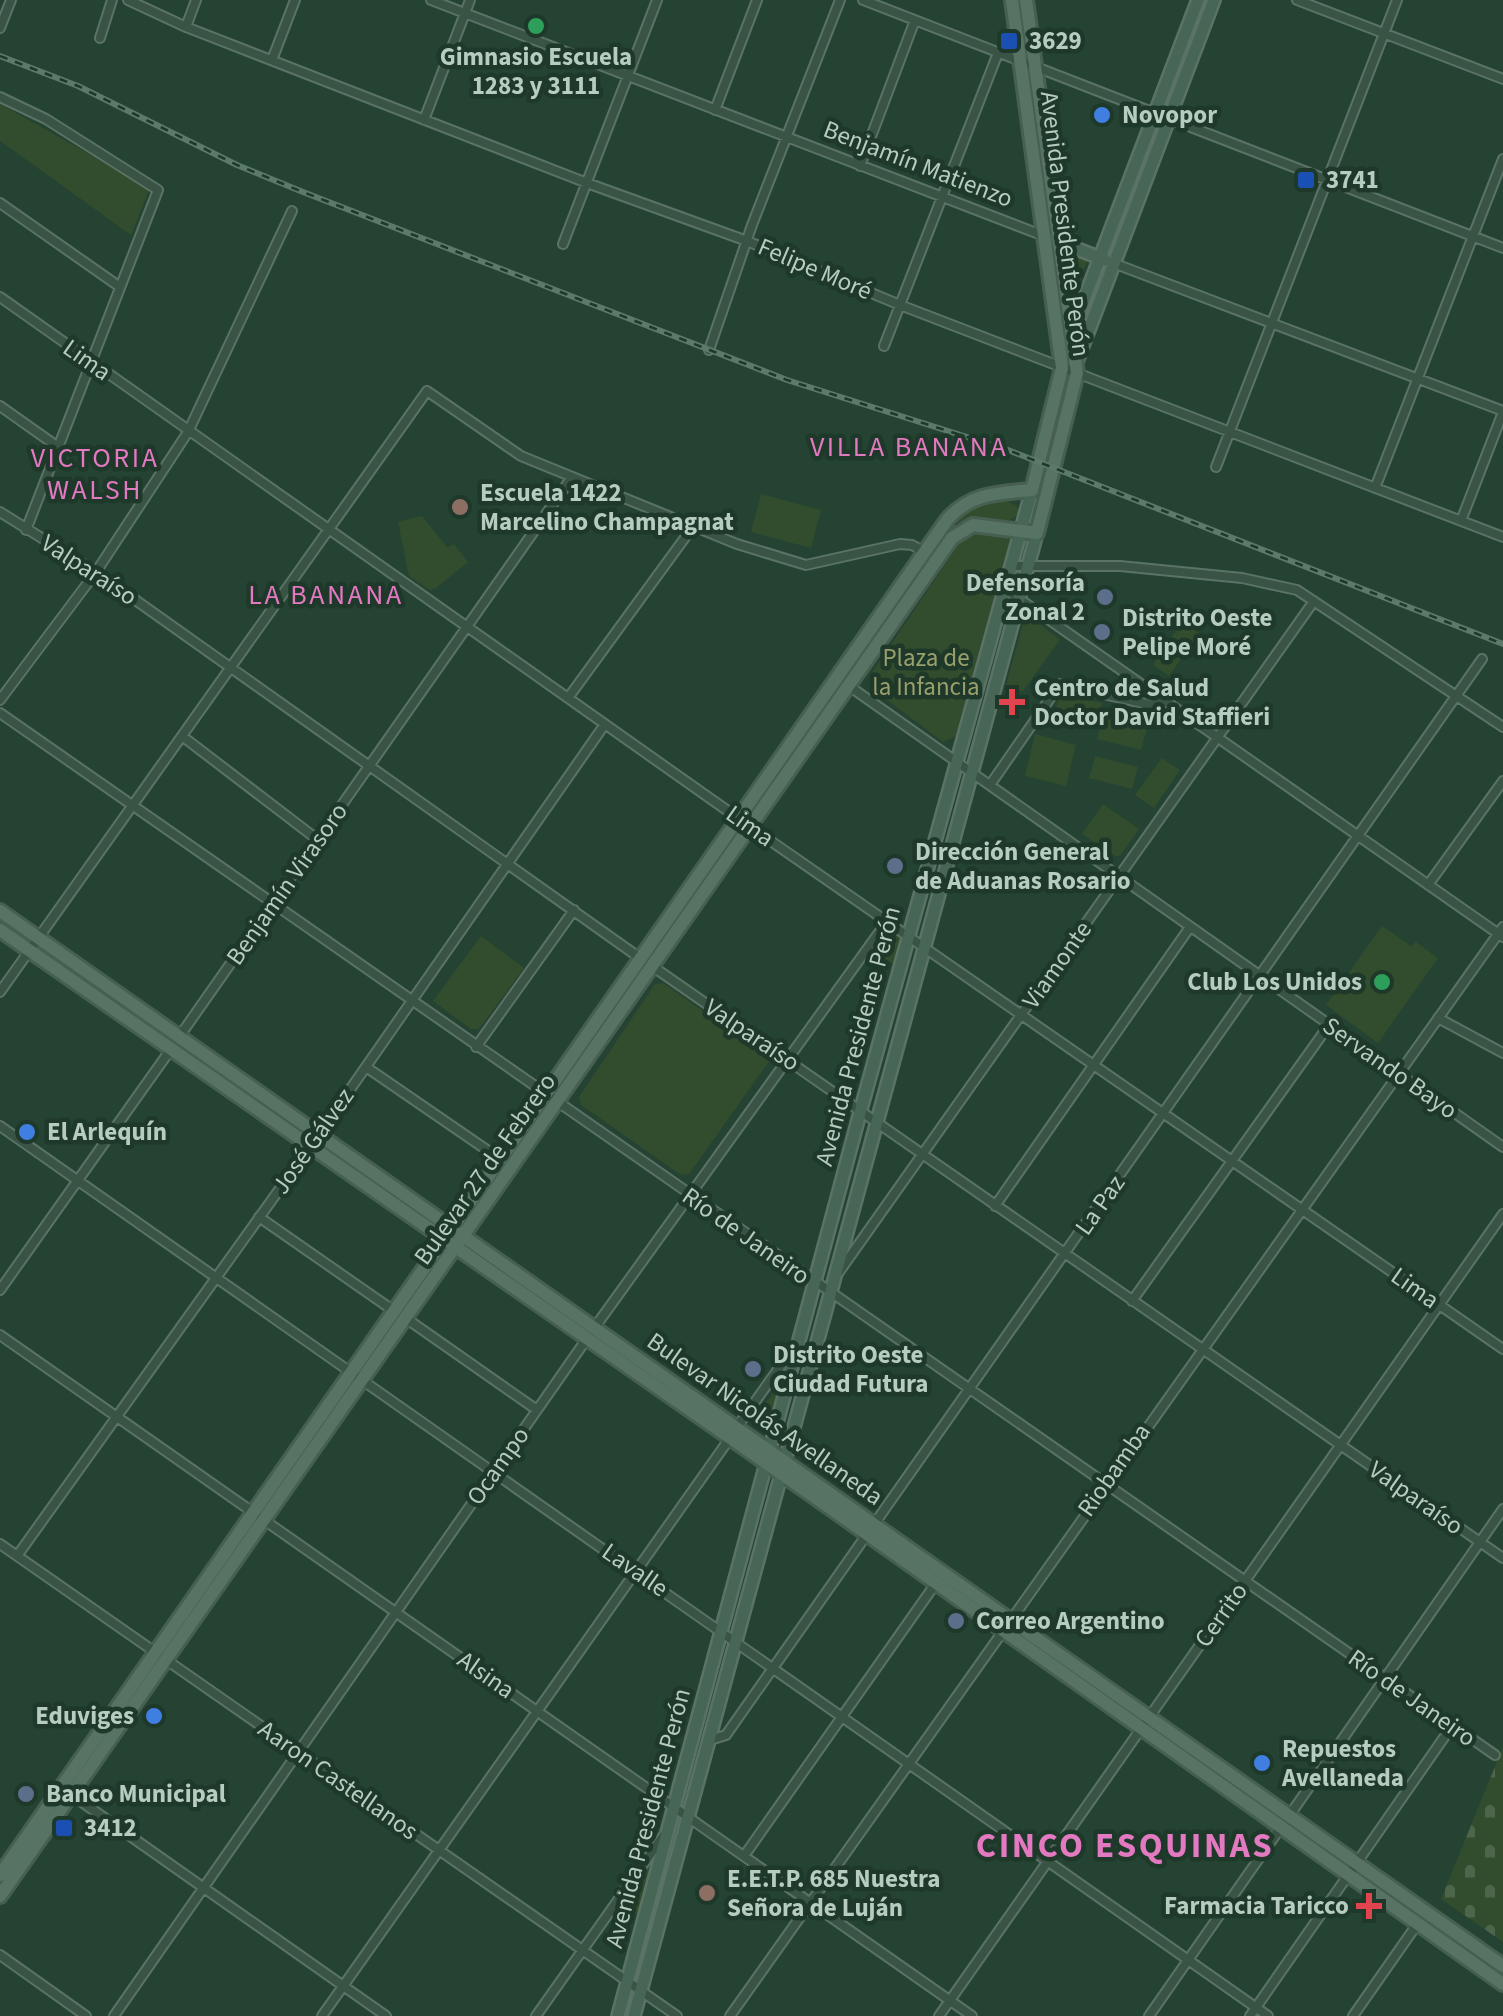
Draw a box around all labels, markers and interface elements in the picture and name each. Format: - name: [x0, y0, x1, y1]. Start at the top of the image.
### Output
- marker: Gimnasio Escuela 1283 y 3111: [525, 15, 547, 37]
- place label: 3629: [1029, 23, 1082, 59]
- marker: 3629: [998, 30, 1020, 52]
- place label: Gimnasio Escuela 1283 y 3111: [440, 39, 632, 104]
- street label: Avenida Presidente Perón: [1031, 89, 1099, 359]
- place label: Novopor: [1122, 97, 1217, 133]
- marker: Novopor: [1091, 104, 1113, 126]
- street label: Benjamín Matienzo: [818, 111, 1018, 217]
- place label: 3741: [1326, 162, 1379, 198]
- marker: 3741: [1295, 169, 1317, 191]
- street label: Felipe Moré: [752, 229, 878, 309]
- street label: Lima: [56, 330, 118, 390]
- district label: VILLA BANANA: [810, 427, 1008, 467]
- district label: VICTORIA WALSH: [31, 438, 159, 510]
- place label: Escuela 1422 Marcelino Champagnat: [480, 475, 734, 540]
- marker: Escuela 1422 Marcelino Champagnat: [449, 496, 471, 518]
- street label: Valparaíso: [34, 525, 144, 615]
- place label: Defensoría Zonal 2: [966, 565, 1085, 630]
- district label: LA BANANA: [248, 575, 404, 615]
- marker: Defensoría Zonal 2: [1094, 586, 1116, 608]
- place label: Distrito Oeste Pelipe Moré: [1122, 600, 1273, 665]
- marker: Distrito Oeste Pelipe Moré: [1091, 621, 1113, 643]
- park label: Plaza de la Infancia: [872, 640, 980, 705]
- place label: Centro de Salud Doctor David Staffieri: [1034, 670, 1270, 735]
- marker: Centro de Salud Doctor David Staffieri: [999, 689, 1025, 715]
- street label: Benjamín Virasoro: [218, 796, 356, 972]
- street label: Lima: [719, 796, 781, 856]
- place label: Dirección General de Aduanas Rosario: [915, 834, 1131, 899]
- marker: Dirección General de Aduanas Rosario: [884, 855, 906, 877]
- street label: Avenida Presidente Perón: [806, 902, 910, 1170]
- street label: Viamonte: [1014, 914, 1100, 1016]
- place label: Club Los Unidos: [1187, 964, 1362, 1000]
- marker: Club Los Unidos: [1371, 971, 1393, 993]
- street label: Valparaíso: [697, 990, 807, 1080]
- street label: Servando Bayo: [1315, 1008, 1465, 1128]
- street label: Bulevar 27 de Febrero: [405, 1066, 565, 1272]
- street label: José Gálvez: [263, 1081, 363, 1201]
- place label: El Arlequín: [47, 1114, 167, 1150]
- marker: El Arlequín: [16, 1121, 38, 1143]
- street label: La Paz: [1066, 1168, 1134, 1242]
- street label: Río de Janeiro: [675, 1179, 817, 1293]
- street label: Lima: [1384, 1258, 1446, 1318]
- street label: Bulevar Nicolás Avellaneda: [640, 1324, 890, 1514]
- place label: Distrito Oeste Ciudad Futura: [773, 1337, 929, 1402]
- marker: Distrito Oeste Ciudad Futura: [742, 1358, 764, 1380]
- street label: Riobamba: [1069, 1416, 1159, 1524]
- street label: Ocampo: [458, 1419, 538, 1513]
- street label: Valparaíso: [1361, 1452, 1471, 1544]
- street label: Lavalle: [594, 1534, 676, 1606]
- street label: Cerrito: [1186, 1575, 1256, 1655]
- place label: Correo Argentino: [976, 1603, 1165, 1639]
- marker: Correo Argentino: [945, 1610, 967, 1632]
- street label: Río de Janeiro: [1341, 1641, 1483, 1755]
- street label: Alsina: [450, 1642, 522, 1708]
- street label: Avenida Presidente Perón: [596, 1684, 700, 1952]
- place label: Eduviges: [35, 1698, 134, 1734]
- marker: Eduviges: [143, 1705, 165, 1727]
- street label: Aaron Castellanos: [251, 1711, 425, 1849]
- place label: Repuestos Avellaneda: [1281, 1731, 1404, 1796]
- marker: Repuestos Avellaneda: [1251, 1752, 1273, 1774]
- place label: Banco Municipal: [46, 1776, 226, 1812]
- marker: Banco Municipal: [15, 1783, 37, 1805]
- place label: 3412: [84, 1810, 137, 1846]
- marker: 3412: [53, 1817, 75, 1839]
- district label: CINCO ESQUINAS: [976, 1821, 1274, 1871]
- place label: E.E.T.P. 685 Nuestra Señora de Luján: [727, 1861, 940, 1926]
- marker: E.E.T.P. 685 Nuestra Señora de Luján: [696, 1882, 718, 1904]
- place label: Farmacia Taricco: [1164, 1888, 1349, 1924]
- marker: Farmacia Taricco: [1358, 1895, 1380, 1917]

